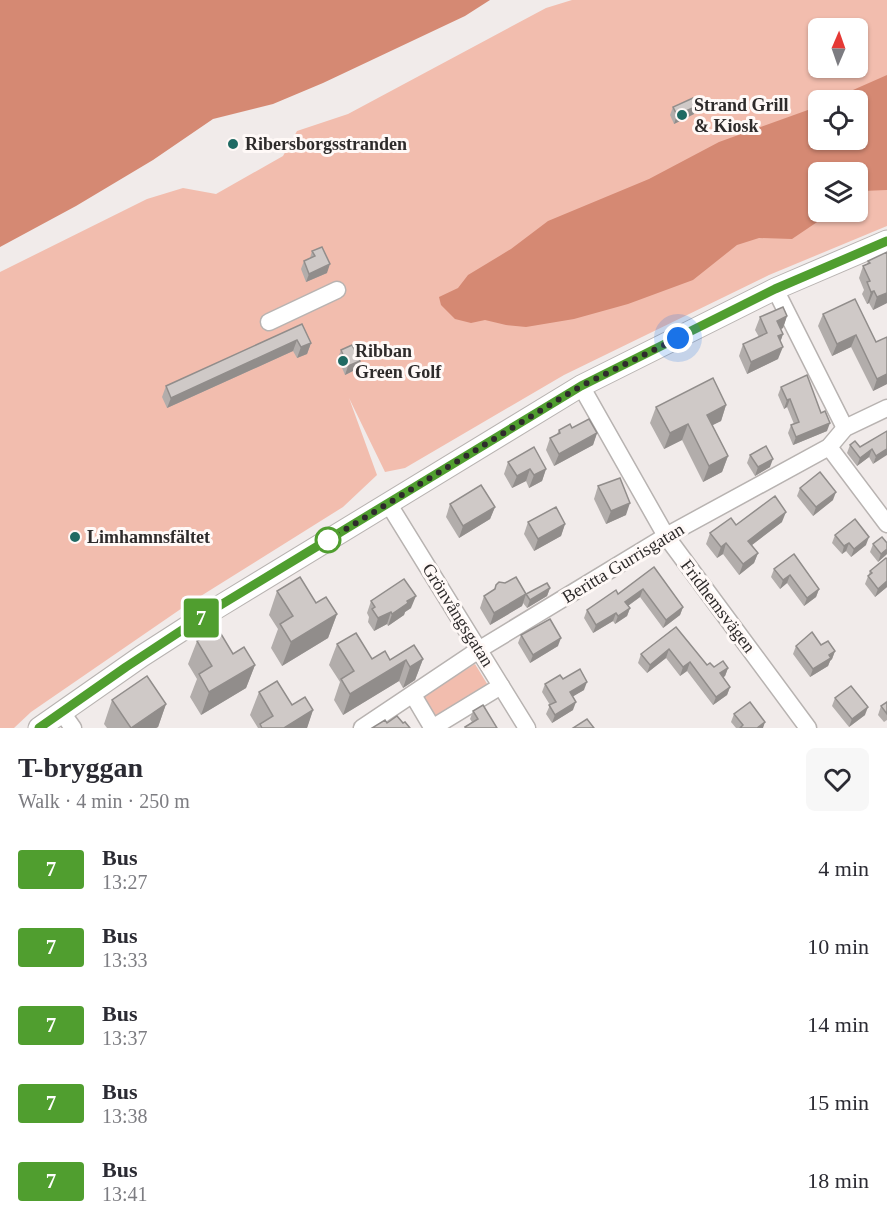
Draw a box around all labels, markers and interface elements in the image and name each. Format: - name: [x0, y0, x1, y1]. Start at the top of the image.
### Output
- north arrow: [808, 18, 868, 78]
- map controls: [808, 18, 868, 222]
- button: locate: [808, 90, 868, 150]
- place label: Strand Grill & Kiosk: [694, 95, 789, 136]
- marker: Strand Grill & Kiosk: [675, 108, 689, 122]
- place label: Ribersborgsstranden: [245, 134, 407, 154]
- marker: Ribersborgsstranden: [226, 137, 240, 151]
- button: layers: [808, 162, 868, 222]
- your location: [663, 323, 693, 353]
- place label: Ribban Green Golf: [355, 341, 442, 382]
- marker: Ribban Green Golf: [336, 354, 350, 368]
- street label: Beritta Gurrisgatan: [559, 519, 687, 607]
- place label: Limhamnsfältet: [87, 527, 210, 547]
- unlabelled marker: [315, 527, 341, 553]
- marker: Limhamnsfältet: [68, 530, 82, 544]
- street label: Fridhemsvägen: [677, 556, 759, 656]
- street label: Grönvångsgatan: [418, 560, 498, 670]
- line badge: 7: [182, 598, 220, 638]
- text: 7: [196, 606, 206, 630]
- button: heart: [806, 748, 869, 811]
- text: T-bryggan: [18, 752, 143, 783]
- text: Walk · 4 min · 250 m: [18, 790, 190, 812]
- text: Bus: [102, 845, 137, 870]
- text: 4 min: [818, 856, 869, 881]
- text: 7: [46, 857, 56, 881]
- text: 13:27: [102, 871, 148, 893]
- text: Bus: [102, 923, 137, 948]
- text: 10 min: [807, 934, 869, 959]
- text: 7: [46, 935, 56, 959]
- text: 13:33: [102, 949, 148, 971]
- text: Bus: [102, 1001, 137, 1026]
- text: 14 min: [807, 1012, 869, 1037]
- text: 7: [46, 1013, 56, 1037]
- text: 13:37: [102, 1027, 148, 1049]
- text: Bus: [102, 1079, 137, 1104]
- text: 15 min: [807, 1090, 869, 1115]
- text: 7: [46, 1091, 56, 1115]
- text: 13:38: [102, 1105, 148, 1127]
- text: Bus: [102, 1157, 137, 1182]
- text: 18 min: [807, 1168, 869, 1193]
- text: 7: [46, 1169, 56, 1193]
- text: 13:41: [102, 1183, 148, 1205]

